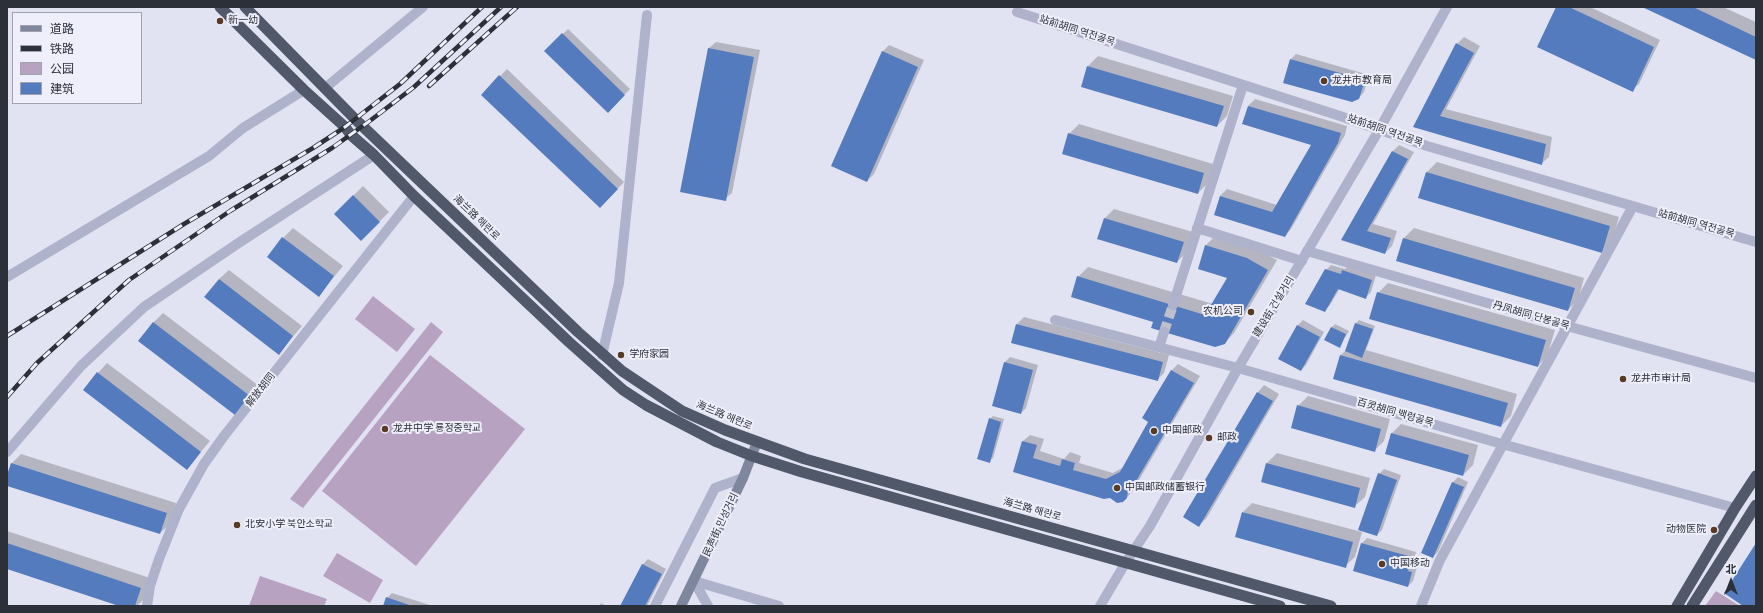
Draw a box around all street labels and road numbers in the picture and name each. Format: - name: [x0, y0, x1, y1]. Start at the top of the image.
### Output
- street label: 站前胡同 역전골목: [1038, 13, 1116, 49]
- street label: 站前胡同 역전골목: [1346, 112, 1424, 150]
- street label: 海兰路 해란로: [450, 193, 502, 243]
- street label: 站前胡同 역전골목: [1656, 207, 1736, 241]
- street label: 建设街 건설거리: [1251, 274, 1297, 340]
- street label: 丹凤胡同 단봉골목: [1491, 299, 1571, 333]
- street label: 解放胡同: [244, 371, 278, 409]
- street label: 百灵胡同 백령골목: [1355, 396, 1435, 430]
- street label: 海兰路 해란로: [694, 399, 754, 433]
- street label: 民声街 민성거리: [701, 491, 741, 559]
- street label: 海兰路 해란로: [1002, 496, 1062, 524]

